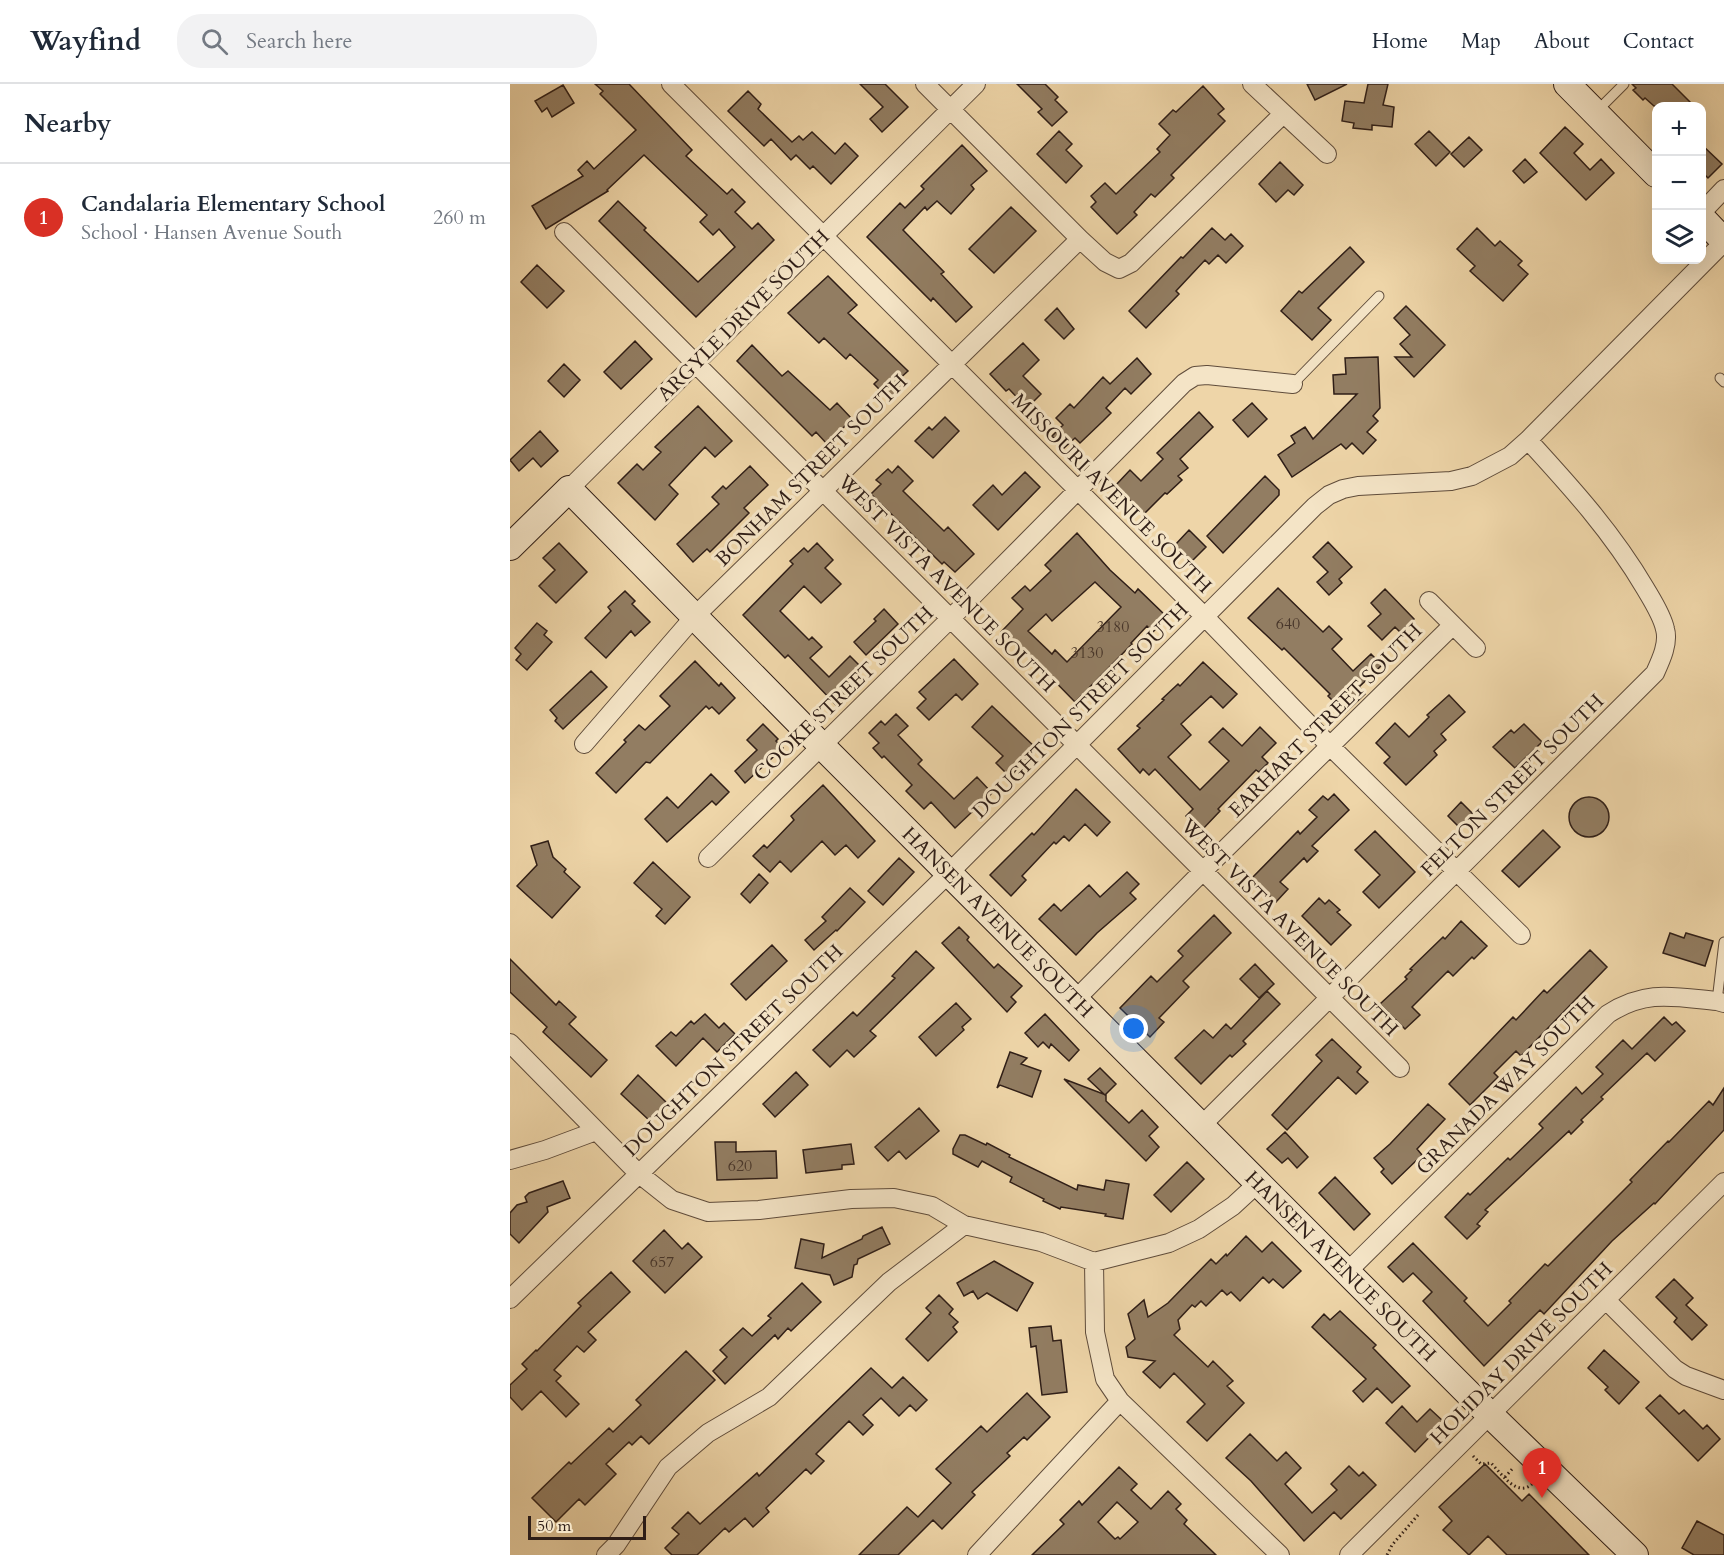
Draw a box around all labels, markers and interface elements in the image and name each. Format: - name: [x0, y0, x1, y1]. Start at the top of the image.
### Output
- search box: [177, 14, 597, 68]
- text: Wayfind: [30, 22, 141, 60]
- icon: search: [198, 25, 231, 58]
- text: Search here: [246, 26, 353, 56]
- text: Home: [1372, 27, 1428, 56]
- text: Map: [1461, 27, 1501, 56]
- text: About: [1534, 27, 1590, 56]
- text: Contact: [1623, 27, 1694, 56]
- map controls: [1652, 102, 1706, 264]
- button: +: [1652, 102, 1706, 156]
- text: Nearby: [24, 106, 112, 141]
- button: −: [1652, 156, 1706, 210]
- text: Candalaria Elementary School: [81, 189, 385, 219]
- text: 1: [38, 204, 49, 231]
- text: 260 m: [433, 204, 486, 231]
- button: layers: [1652, 210, 1706, 264]
- text: School · Hansen Avenue South: [81, 219, 342, 246]
- street label: ARGYLE DRIVE SOUTH: [651, 223, 835, 407]
- street label: BONHAM STREET SOUTH: [709, 368, 914, 572]
- street label: MISSOURI AVENUE SOUTH: [1006, 387, 1218, 600]
- street label: WEST VISTA AVENUE SOUTH: [831, 468, 1062, 698]
- street label: DOUGHTON STREET SOUTH: [966, 596, 1194, 824]
- street label: COOKE STREET SOUTH: [747, 600, 940, 787]
- house number: 640: [1276, 613, 1300, 635]
- house number: 3180: [1097, 616, 1129, 638]
- street label: EARHART STREET SOUTH: [1223, 617, 1428, 823]
- house number: 3130: [1071, 642, 1103, 664]
- street label: FELTON STREET SOUTH: [1415, 688, 1610, 883]
- street label: WEST VISTA AVENUE SOUTH: [1174, 812, 1405, 1042]
- street label: HANSEN AVENUE SOUTH: [896, 821, 1099, 1024]
- street label: DOUGHTON STREET SOUTH: [618, 938, 849, 1163]
- street label: GRANADA WAY SOUTH: [1410, 990, 1601, 1181]
- your location: [1119, 1014, 1148, 1043]
- house number: 620: [728, 1155, 752, 1177]
- street label: HANSEN AVENUE SOUTH: [1239, 1165, 1442, 1368]
- house number: 657: [650, 1251, 674, 1273]
- street label: HOLIDAY DRIVE SOUTH: [1424, 1256, 1619, 1451]
- pin: 1: [1522, 1448, 1562, 1498]
- scale bar: [528, 1513, 646, 1540]
- text: 50 m: [537, 1515, 571, 1537]

